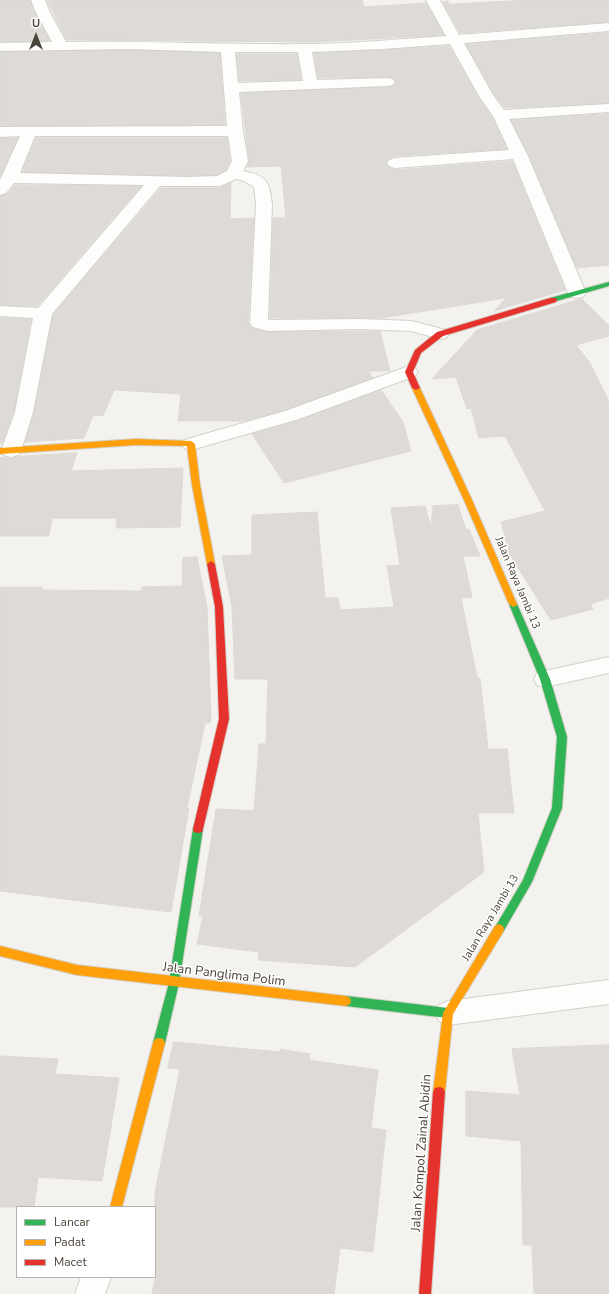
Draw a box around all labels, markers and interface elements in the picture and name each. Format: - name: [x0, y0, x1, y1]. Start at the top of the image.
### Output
- north arrow: [16, 16, 56, 56]
- text: U: [32, 16, 40, 31]
- street label: Jalan Raya Jambi 13: [492, 535, 542, 631]
- street label: Jalan Raya Jambi 13: [460, 872, 522, 964]
- street label: Jalan Panglima Polim: [162, 960, 286, 990]
- street label: Jalan Kompol Zainal Abidin: [409, 1074, 435, 1232]
- legend: [16, 1206, 156, 1278]
- text: Lancar: [54, 1214, 90, 1230]
- text: Padat: [54, 1234, 85, 1250]
- text: Macet: [54, 1254, 87, 1270]

